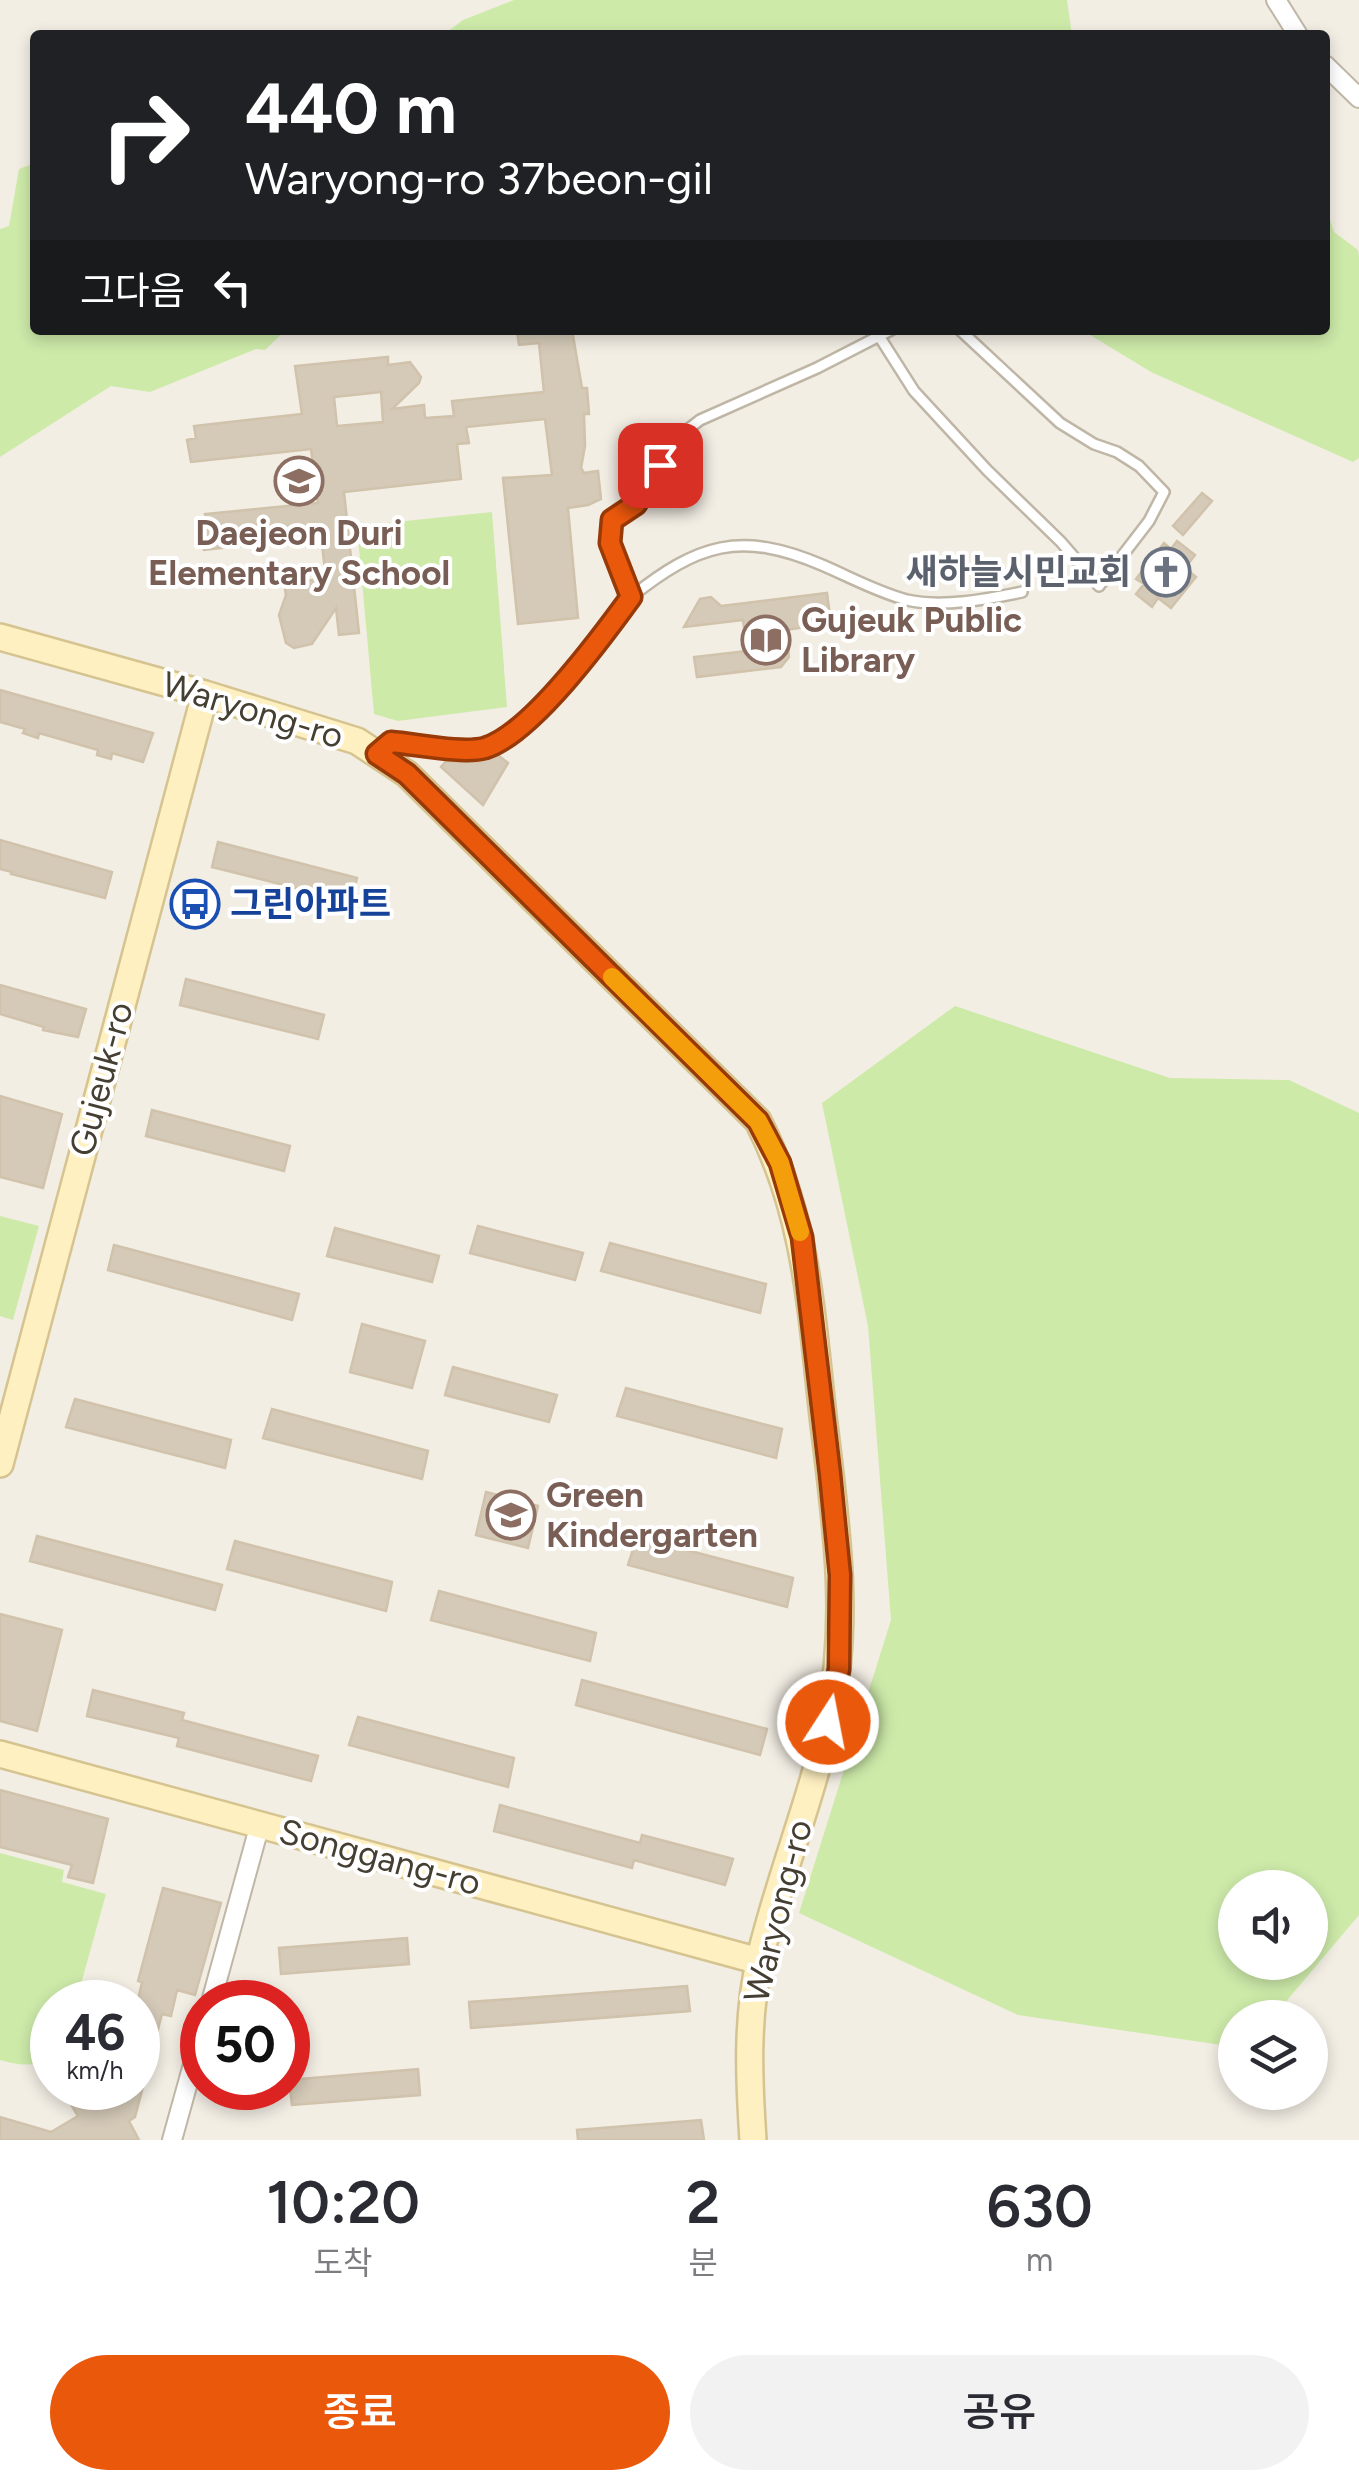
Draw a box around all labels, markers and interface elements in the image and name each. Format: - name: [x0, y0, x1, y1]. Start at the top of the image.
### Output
- text: 440 m: [245, 66, 457, 151]
- icon: right: [80, 70, 210, 200]
- text: Waryong-ro 37beon-gil: [245, 151, 713, 205]
- icon: left: [205, 260, 260, 315]
- text: 그다음: [80, 268, 185, 314]
- pin: [618, 423, 703, 508]
- icon: arrive: [633, 438, 688, 493]
- school or university icon: Daejeon Duri Elementary School: [273, 455, 325, 507]
- place label: Daejeon Duri Elementary School: [148, 512, 450, 594]
- church icon: 새하늘시민교회: [1140, 546, 1192, 598]
- place label: 새하늘시민교회: [906, 551, 1131, 593]
- place label: Gujeuk Public Library: [801, 599, 1022, 681]
- library icon: Gujeuk Public Library: [740, 614, 792, 666]
- street label: Waryong-ro: [157, 663, 349, 757]
- bus stop icon: 그린아파트: [169, 878, 221, 930]
- place label: 그린아파트: [230, 883, 391, 925]
- street label: Gujeuk-ro: [60, 997, 142, 1161]
- place label: Green Kindergarten: [546, 1474, 758, 1556]
- school or university icon: Green Kindergarten: [485, 1489, 537, 1541]
- position arrow: [776, 1670, 880, 1774]
- street label: Songgang-ro: [275, 1810, 485, 1904]
- street label: Waryong-ro: [735, 1815, 821, 2007]
- map controls: [1218, 1870, 1328, 2110]
- button: sound: [1218, 1870, 1328, 1980]
- speed limit sign: 50: [180, 1980, 310, 2110]
- button: layers: [1218, 2000, 1328, 2110]
- text: 46: [65, 2002, 125, 2063]
- text: km/h: [66, 2055, 124, 2085]
- text: 10:20: [266, 2166, 420, 2238]
- text: 2: [686, 2166, 720, 2238]
- text: 630: [987, 2170, 1093, 2242]
- text: m: [1026, 2241, 1053, 2279]
- text: 도착: [314, 2244, 373, 2282]
- text: 분: [689, 2244, 718, 2282]
- button: 종료: [50, 2355, 670, 2470]
- button: 공유: [690, 2355, 1309, 2470]

